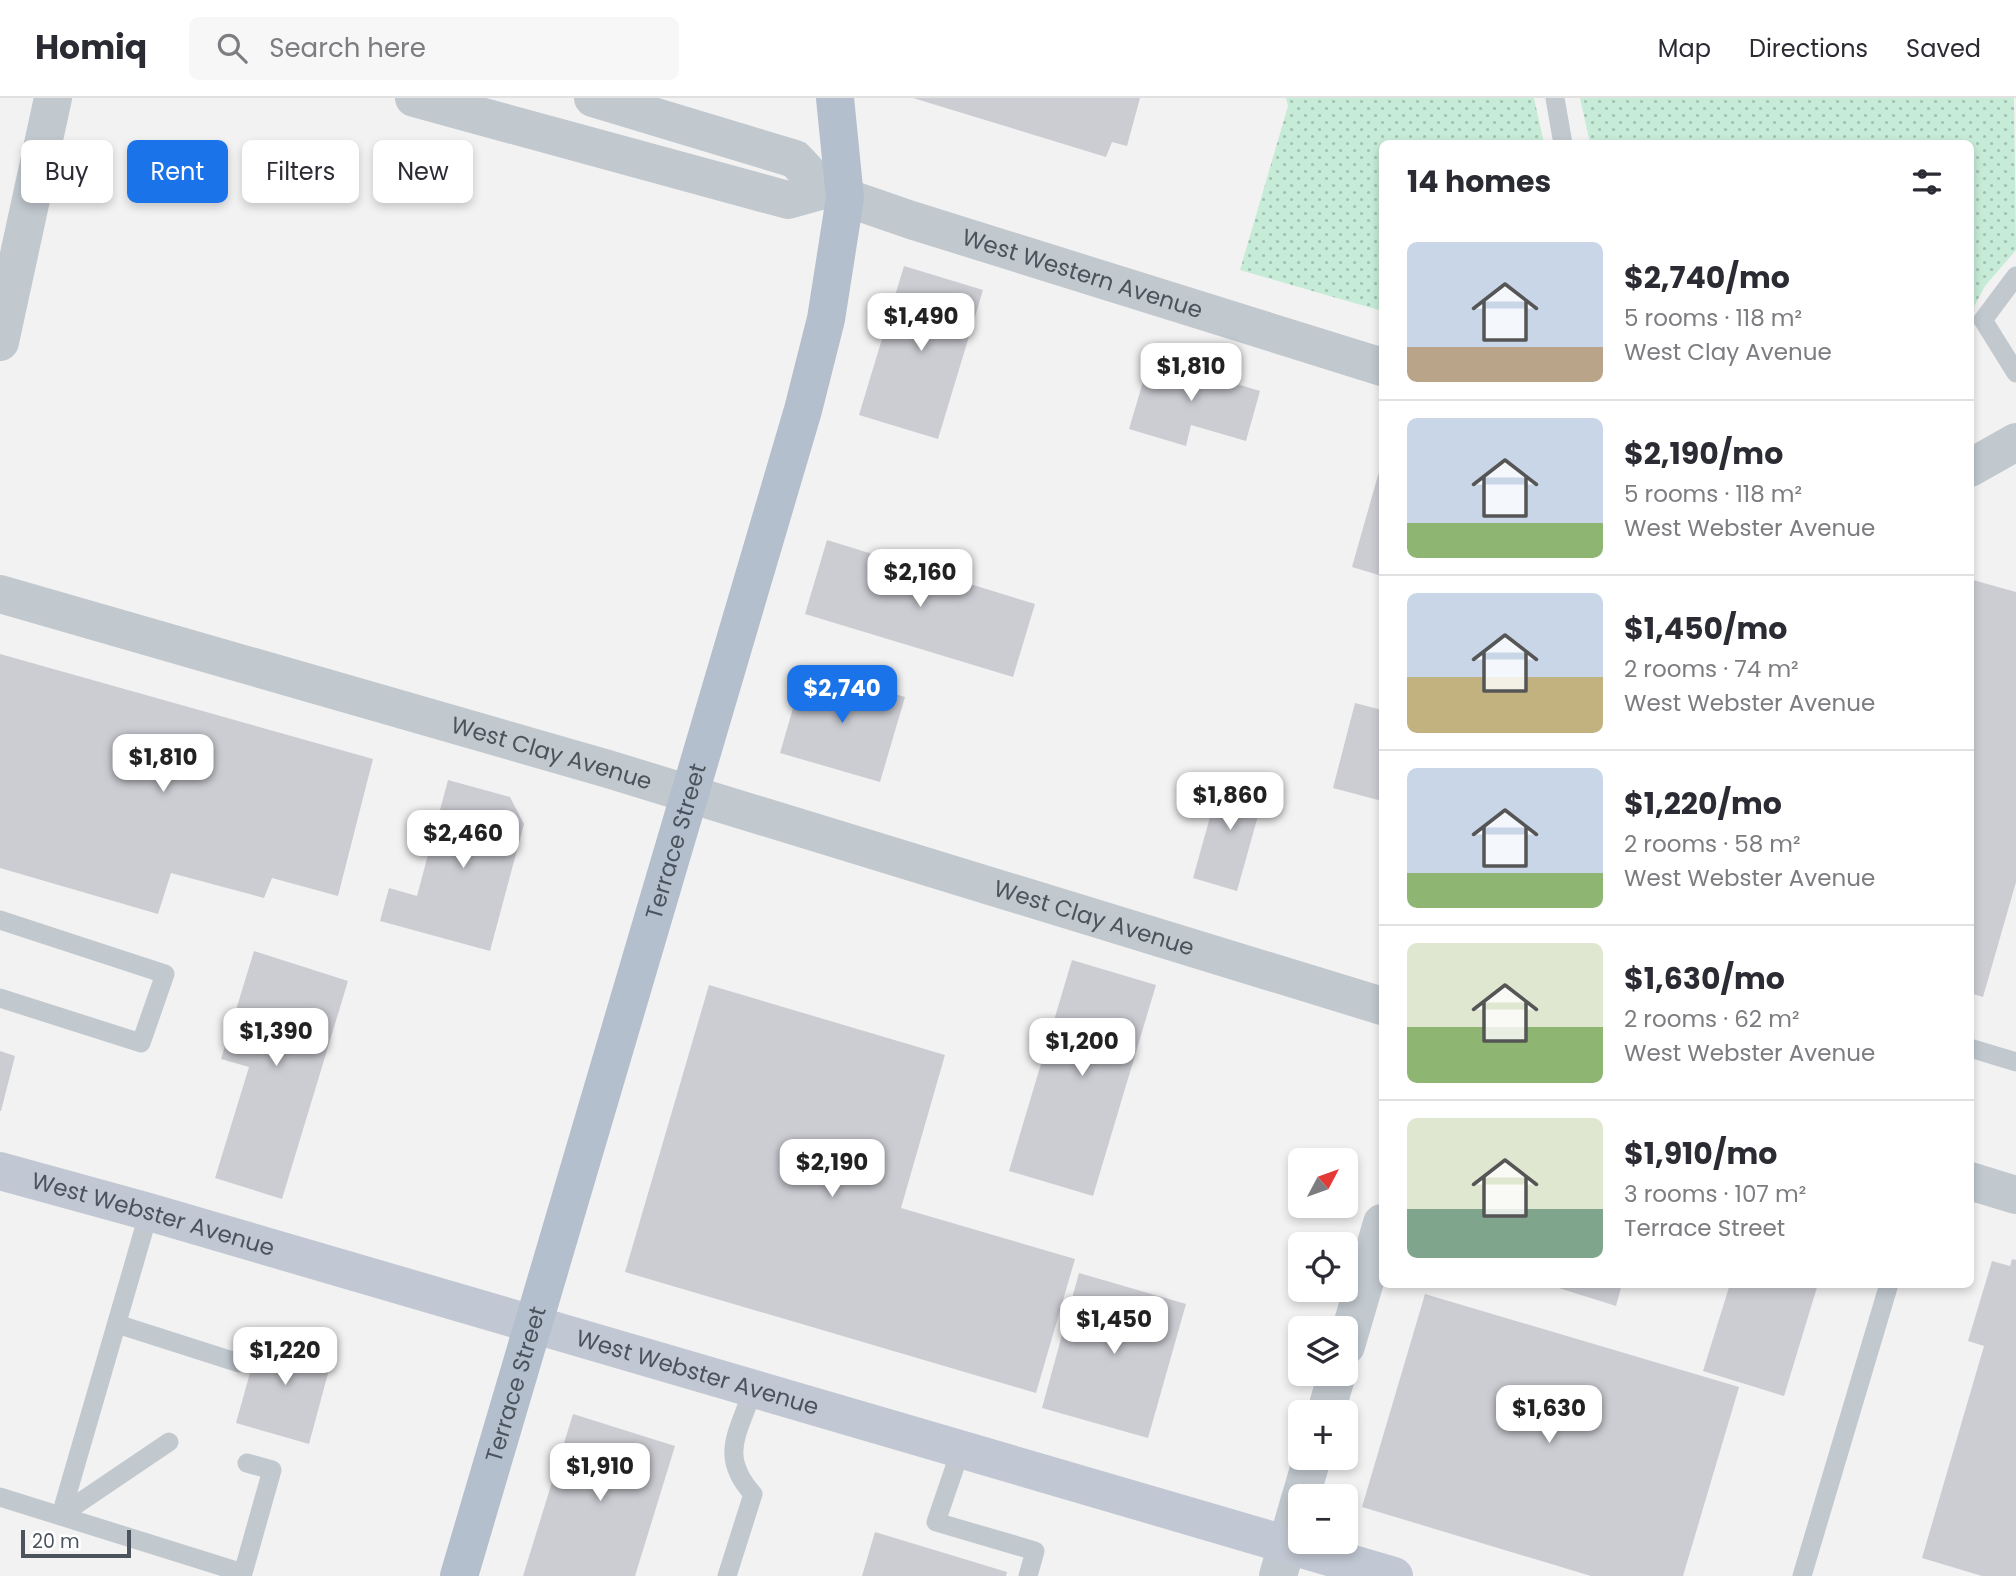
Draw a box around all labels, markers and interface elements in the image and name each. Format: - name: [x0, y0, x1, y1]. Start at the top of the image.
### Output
- search box: [189, 17, 679, 80]
- text: Homiq: [35, 24, 147, 71]
- icon: search: [213, 29, 251, 67]
- text: Search here: [269, 30, 426, 66]
- text: Map: [1658, 32, 1711, 65]
- text: Directions: [1749, 32, 1868, 65]
- text: Saved: [1906, 32, 1981, 65]
- chip: Buy: [21, 140, 113, 203]
- chip: Rent: [127, 140, 228, 203]
- chip: Filters: [242, 140, 359, 203]
- chip: New: [373, 140, 473, 203]
- text: 14 homes: [1407, 160, 1551, 203]
- icon: filters: [1908, 163, 1946, 201]
- street label: West Western Avenue: [958, 221, 1207, 326]
- text: $2,740/mo: [1624, 256, 1790, 299]
- icon: home: [1463, 270, 1547, 354]
- pin: $1,490: [864, 294, 978, 353]
- text: $1,490: [883, 300, 959, 332]
- text: 5 rooms · 118 m²: [1624, 302, 1802, 334]
- text: West Clay Avenue: [1624, 336, 1832, 368]
- pin: $1,810: [1134, 344, 1248, 403]
- text: $1,810: [1157, 350, 1225, 382]
- text: $2,190/mo: [1624, 432, 1783, 475]
- icon: home: [1463, 446, 1547, 530]
- text: 5 rooms · 118 m²: [1624, 478, 1802, 510]
- text: West Webster Avenue: [1624, 512, 1875, 544]
- pin: $2,160: [863, 550, 977, 609]
- text: $2,160: [883, 556, 957, 588]
- text: $1,450/mo: [1624, 607, 1787, 650]
- icon: home: [1463, 621, 1547, 705]
- text: 2 rooms · 74 m²: [1624, 653, 1799, 685]
- pin: $2,740: [785, 666, 899, 725]
- text: $2,740: [803, 672, 881, 704]
- text: West Webster Avenue: [1624, 687, 1875, 719]
- street label: West Clay Avenue: [447, 709, 656, 798]
- pin: $1,810: [106, 734, 220, 794]
- text: $1,810: [129, 741, 197, 773]
- street label: Terrace Street: [638, 759, 714, 923]
- pin: $1,860: [1173, 772, 1287, 832]
- text: $1,860: [1193, 779, 1267, 811]
- text: $1,220/mo: [1624, 782, 1782, 825]
- icon: home: [1463, 796, 1547, 880]
- pin: $2,460: [406, 810, 520, 870]
- text: $2,460: [423, 817, 503, 849]
- text: 2 rooms · 58 m²: [1624, 828, 1801, 860]
- text: West Webster Avenue: [1624, 862, 1875, 894]
- street label: West Clay Avenue: [990, 872, 1198, 964]
- text: $1,630/mo: [1624, 957, 1785, 1000]
- icon: home: [1463, 971, 1547, 1055]
- text: 2 rooms · 62 m²: [1624, 1003, 1800, 1035]
- pin: $1,390: [219, 1009, 333, 1068]
- text: $1,390: [239, 1015, 313, 1047]
- pin: $1,200: [1025, 1018, 1139, 1078]
- text: $1,200: [1045, 1025, 1119, 1057]
- text: West Webster Avenue: [1624, 1037, 1875, 1069]
- text: $1,910/mo: [1624, 1132, 1777, 1175]
- pin: $2,190: [775, 1140, 889, 1199]
- text: $2,190: [796, 1146, 868, 1178]
- icon: home: [1463, 1146, 1547, 1230]
- north arrow: [1288, 1148, 1358, 1218]
- map controls: [1288, 1148, 1358, 1554]
- street label: West Webster Avenue: [28, 1164, 278, 1264]
- text: 3 rooms · 107 m²: [1624, 1178, 1806, 1210]
- text: Terrace Street: [1624, 1212, 1785, 1244]
- button: locate: [1288, 1232, 1358, 1302]
- pin: $1,450: [1057, 1296, 1171, 1356]
- street label: Terrace Street: [477, 1302, 554, 1466]
- text: $1,450: [1076, 1303, 1152, 1335]
- button: layers: [1288, 1316, 1358, 1386]
- street label: West Webster Avenue: [572, 1322, 823, 1423]
- pin: $1,220: [228, 1328, 342, 1387]
- text: $1,220: [249, 1334, 321, 1366]
- pin: $1,630: [1492, 1386, 1606, 1445]
- text: $1,630: [1512, 1392, 1586, 1424]
- button: +: [1288, 1400, 1358, 1470]
- pin: $1,910: [543, 1444, 657, 1503]
- text: $1,910: [566, 1450, 634, 1482]
- button: −: [1288, 1484, 1358, 1554]
- scale bar: [21, 1527, 131, 1559]
- text: 20 m: [32, 1528, 80, 1555]

